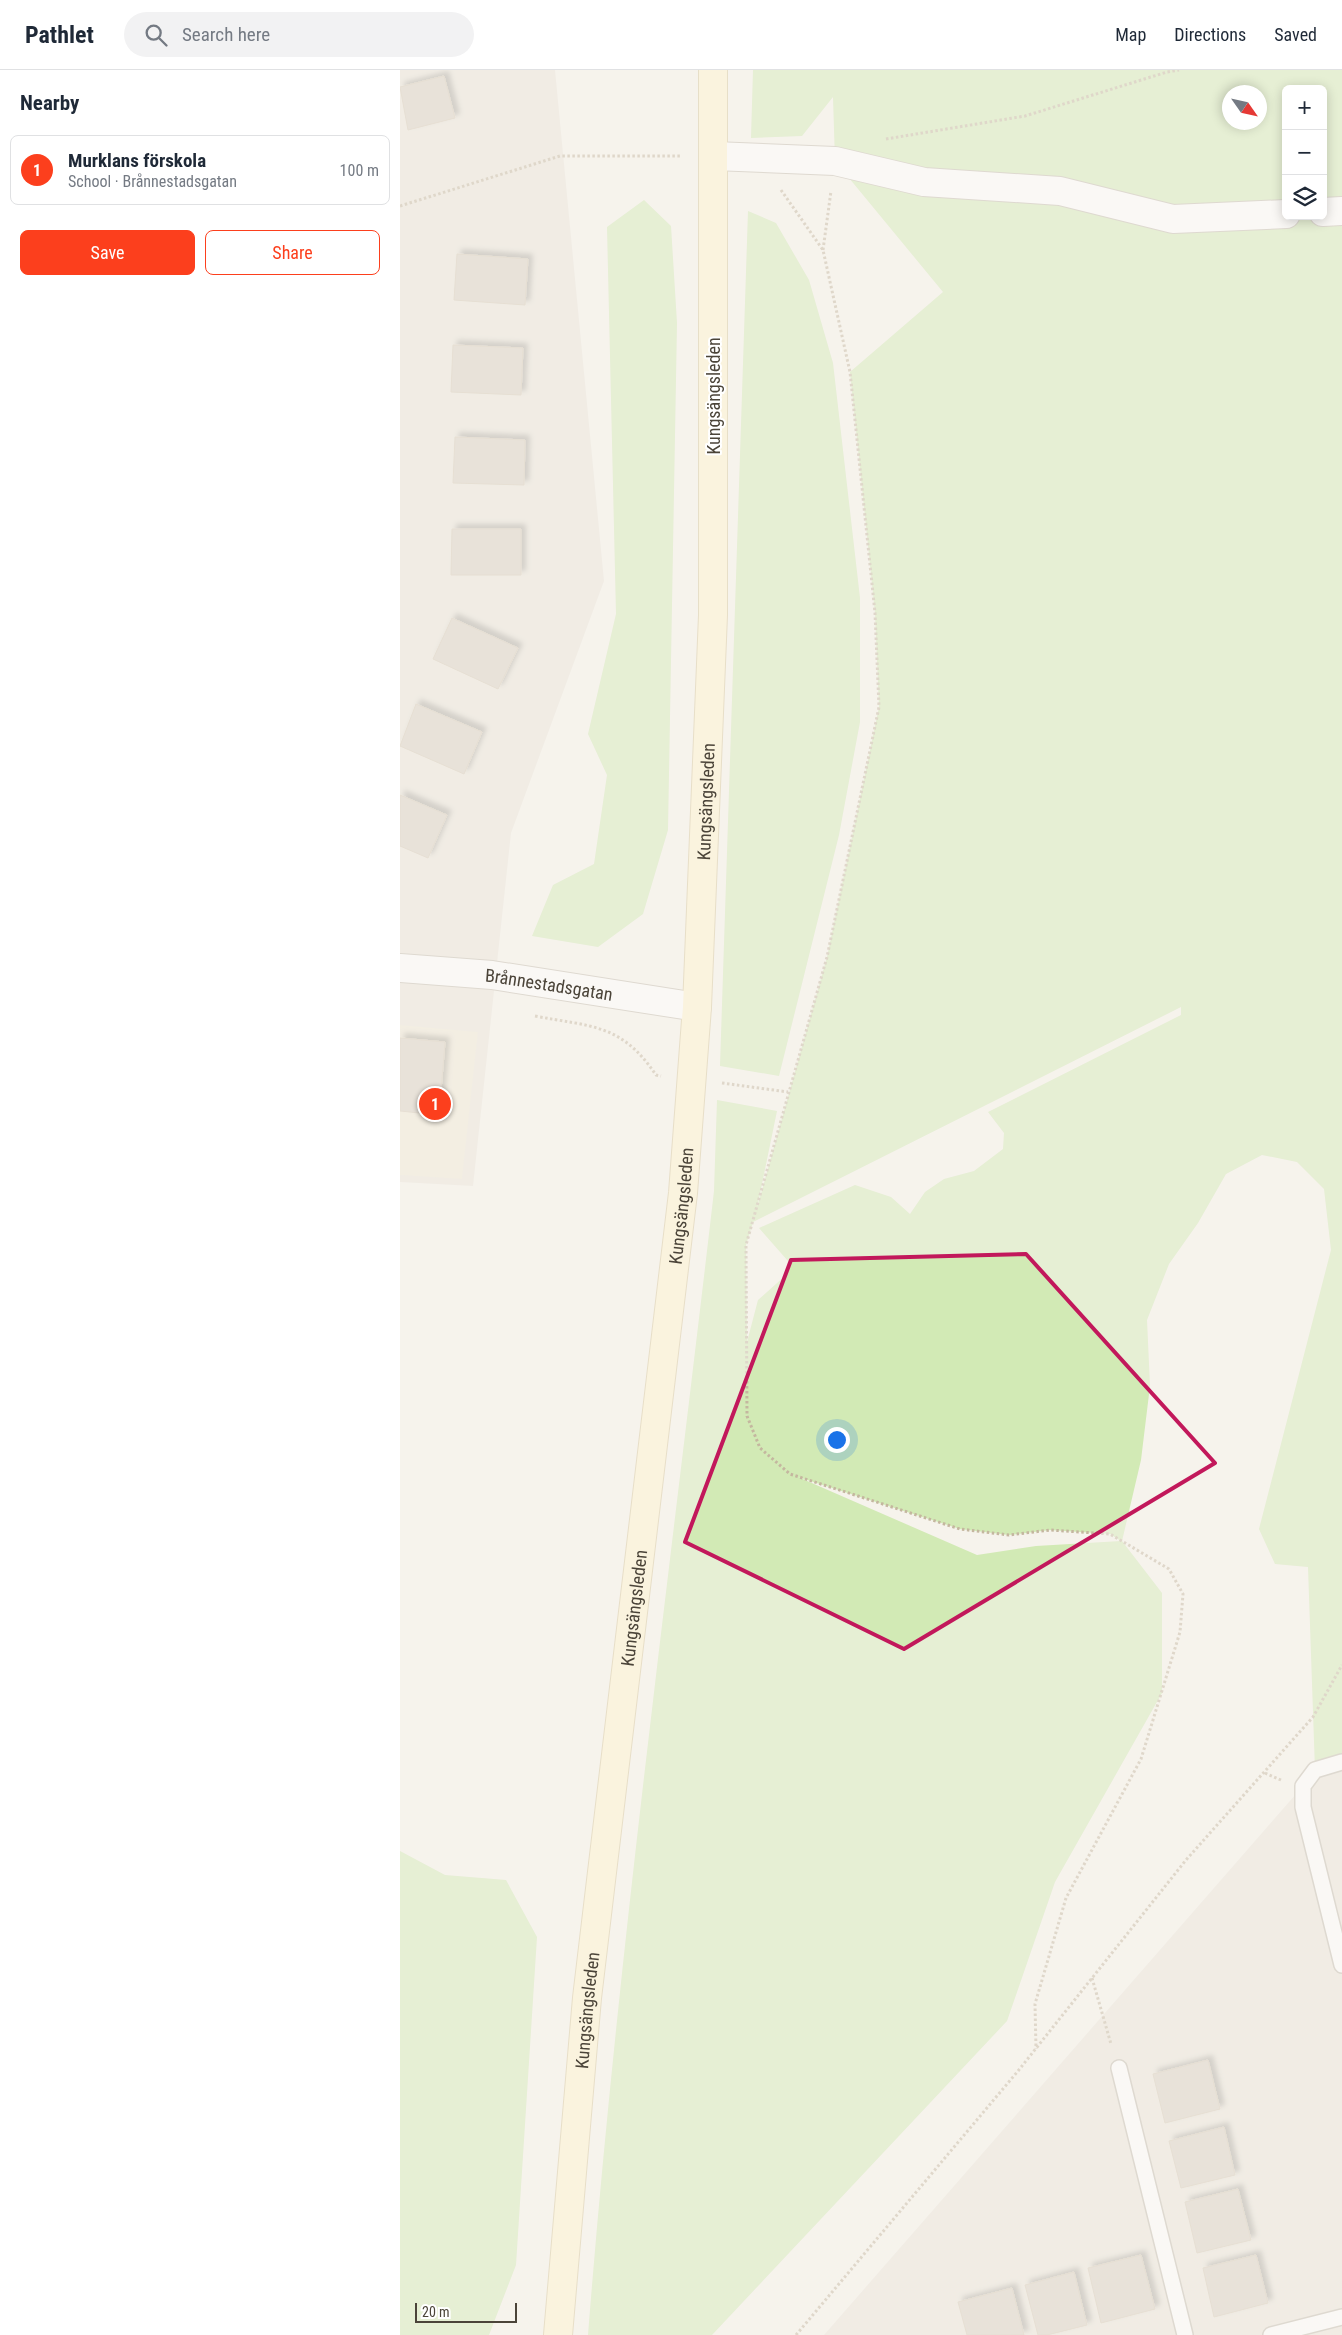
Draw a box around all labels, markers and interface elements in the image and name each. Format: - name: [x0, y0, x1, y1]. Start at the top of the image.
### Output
- search box: [124, 12, 474, 57]
- text: Pathlet: [25, 21, 94, 49]
- icon: search: [142, 21, 170, 49]
- text: Search here: [182, 23, 270, 46]
- text: Map: [1115, 24, 1146, 45]
- text: Directions: [1174, 24, 1246, 45]
- text: Saved: [1274, 24, 1317, 45]
- north arrow: [1222, 85, 1267, 130]
- map controls: [1282, 85, 1327, 220]
- button: +: [1282, 85, 1327, 130]
- text: Nearby: [20, 91, 79, 115]
- button: −: [1282, 130, 1327, 175]
- text: Murklans förskola: [68, 149, 206, 172]
- text: 1: [33, 161, 41, 180]
- text: 100 m: [340, 161, 379, 180]
- text: School · Brånnestadsgatan: [68, 172, 237, 191]
- button: layers: [1282, 175, 1327, 220]
- button: Save: [20, 230, 195, 275]
- button: Share: [205, 230, 380, 275]
- street label: Kungsängsleden: [703, 337, 724, 455]
- street label: Kungsängsleden: [692, 743, 718, 861]
- street label: Brånnestadsgatan: [484, 964, 614, 1004]
- pin: 1: [419, 1085, 451, 1123]
- street label: Kungsängsleden: [664, 1147, 697, 1265]
- your location: [824, 1427, 850, 1453]
- street label: Kungsängsleden: [616, 1549, 651, 1667]
- street label: Kungsängsleden: [570, 1951, 603, 2070]
- scale bar: [415, 2300, 518, 2323]
- text: 20 m: [422, 2304, 450, 2320]

